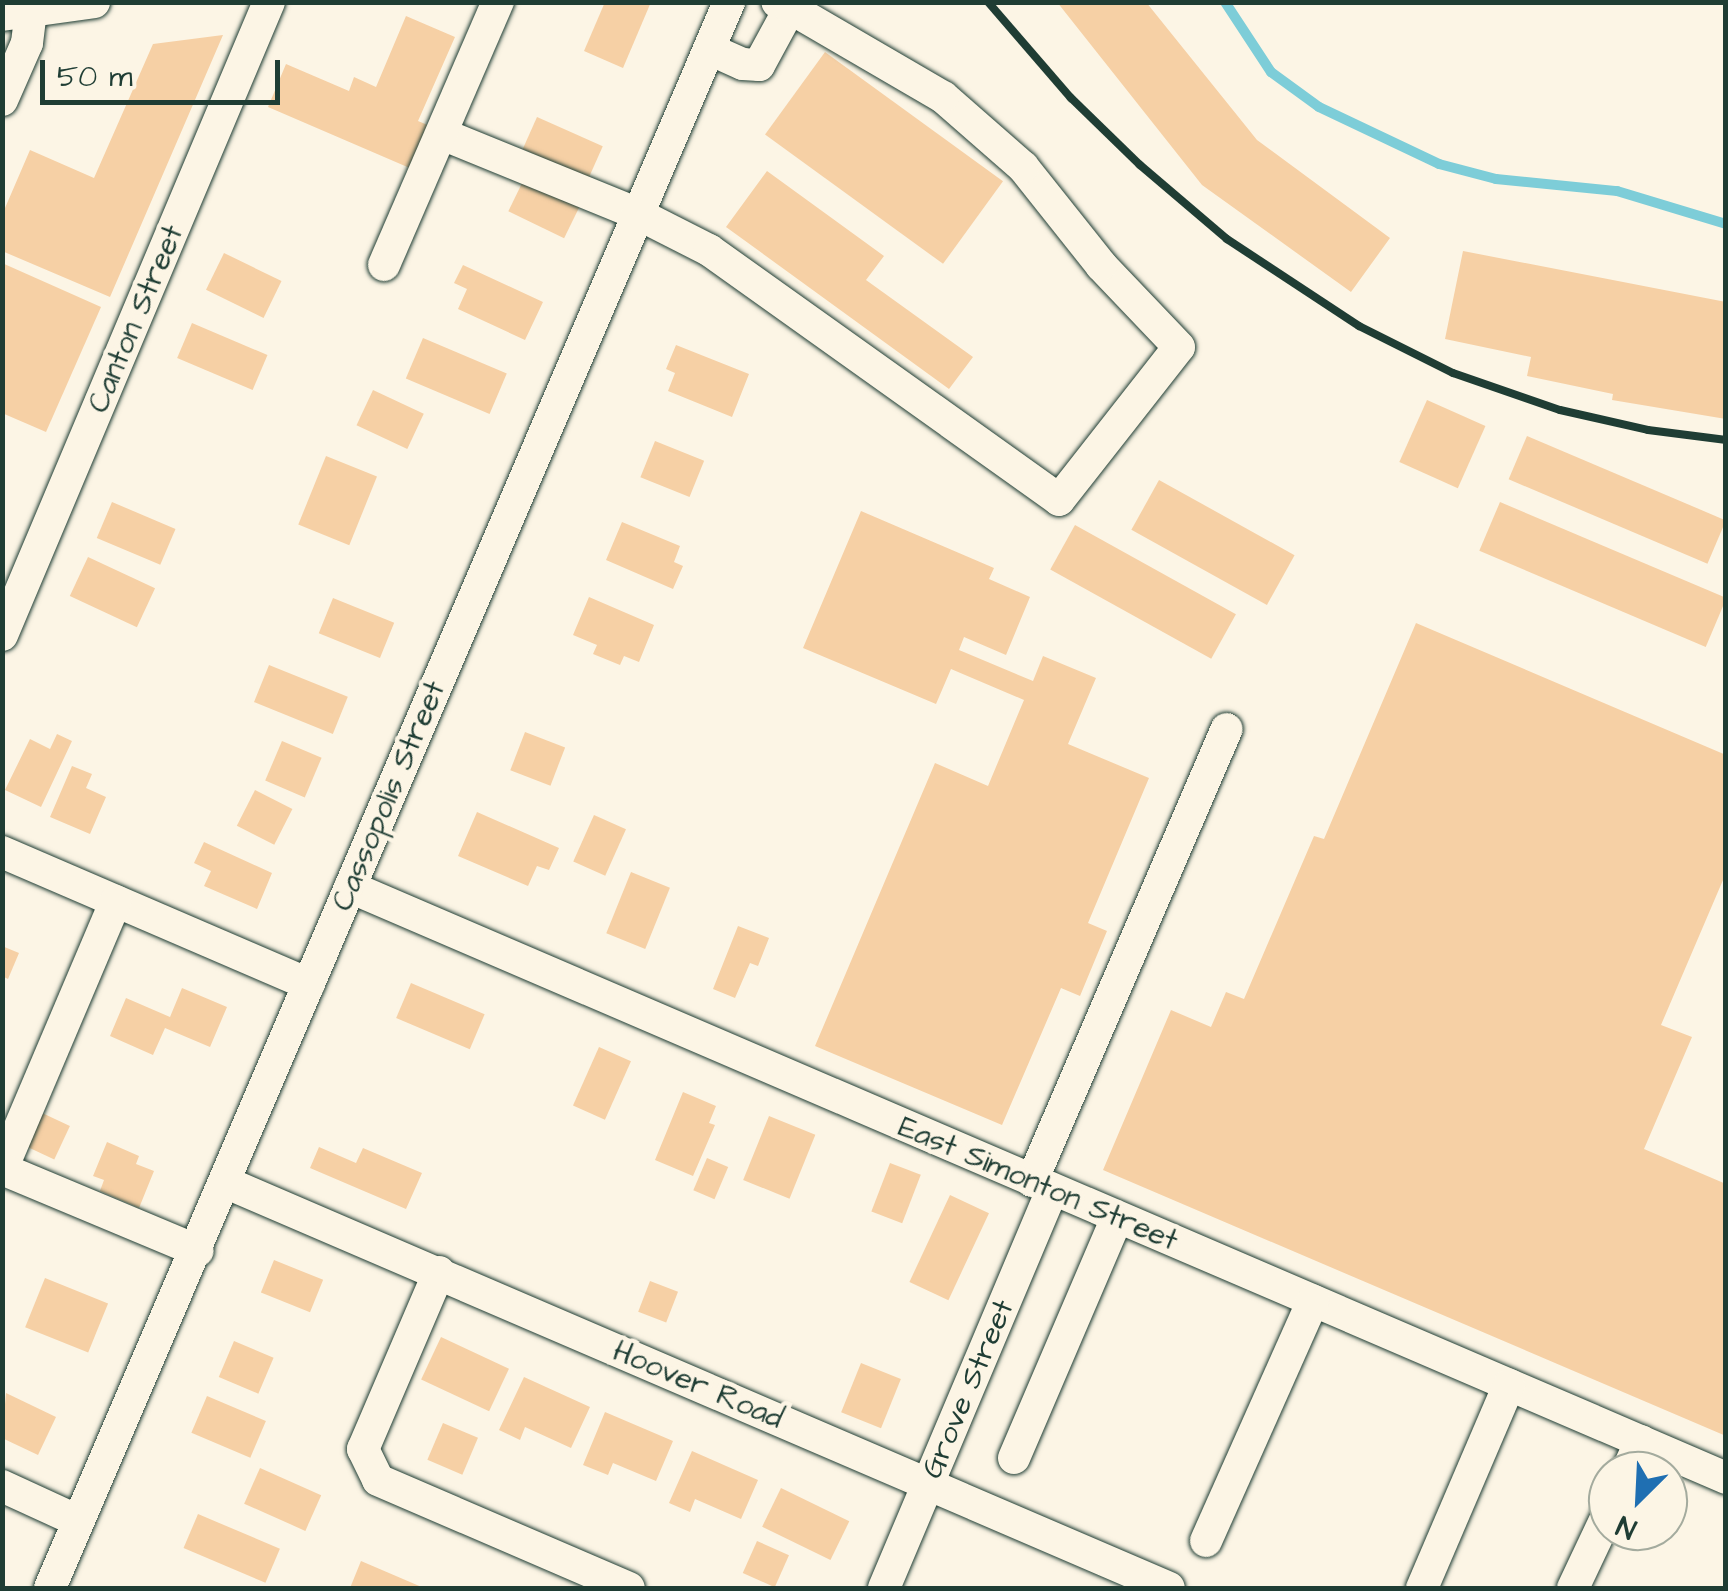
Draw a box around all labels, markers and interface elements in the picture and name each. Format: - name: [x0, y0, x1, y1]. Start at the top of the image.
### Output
- scale bar: [45, 40, 285, 102]
- text: 50 m: [57, 56, 133, 98]
- street label: Canton Street: [80, 220, 192, 418]
- street label: Cassopolis Street: [324, 676, 454, 916]
- street label: East Simonton Street: [893, 1109, 1183, 1259]
- street label: Grove Street: [914, 1294, 1022, 1484]
- street label: Hoover Road: [608, 1333, 788, 1437]
- north arrow: [1588, 1451, 1688, 1551]
- text: N: [1610, 1506, 1642, 1548]

